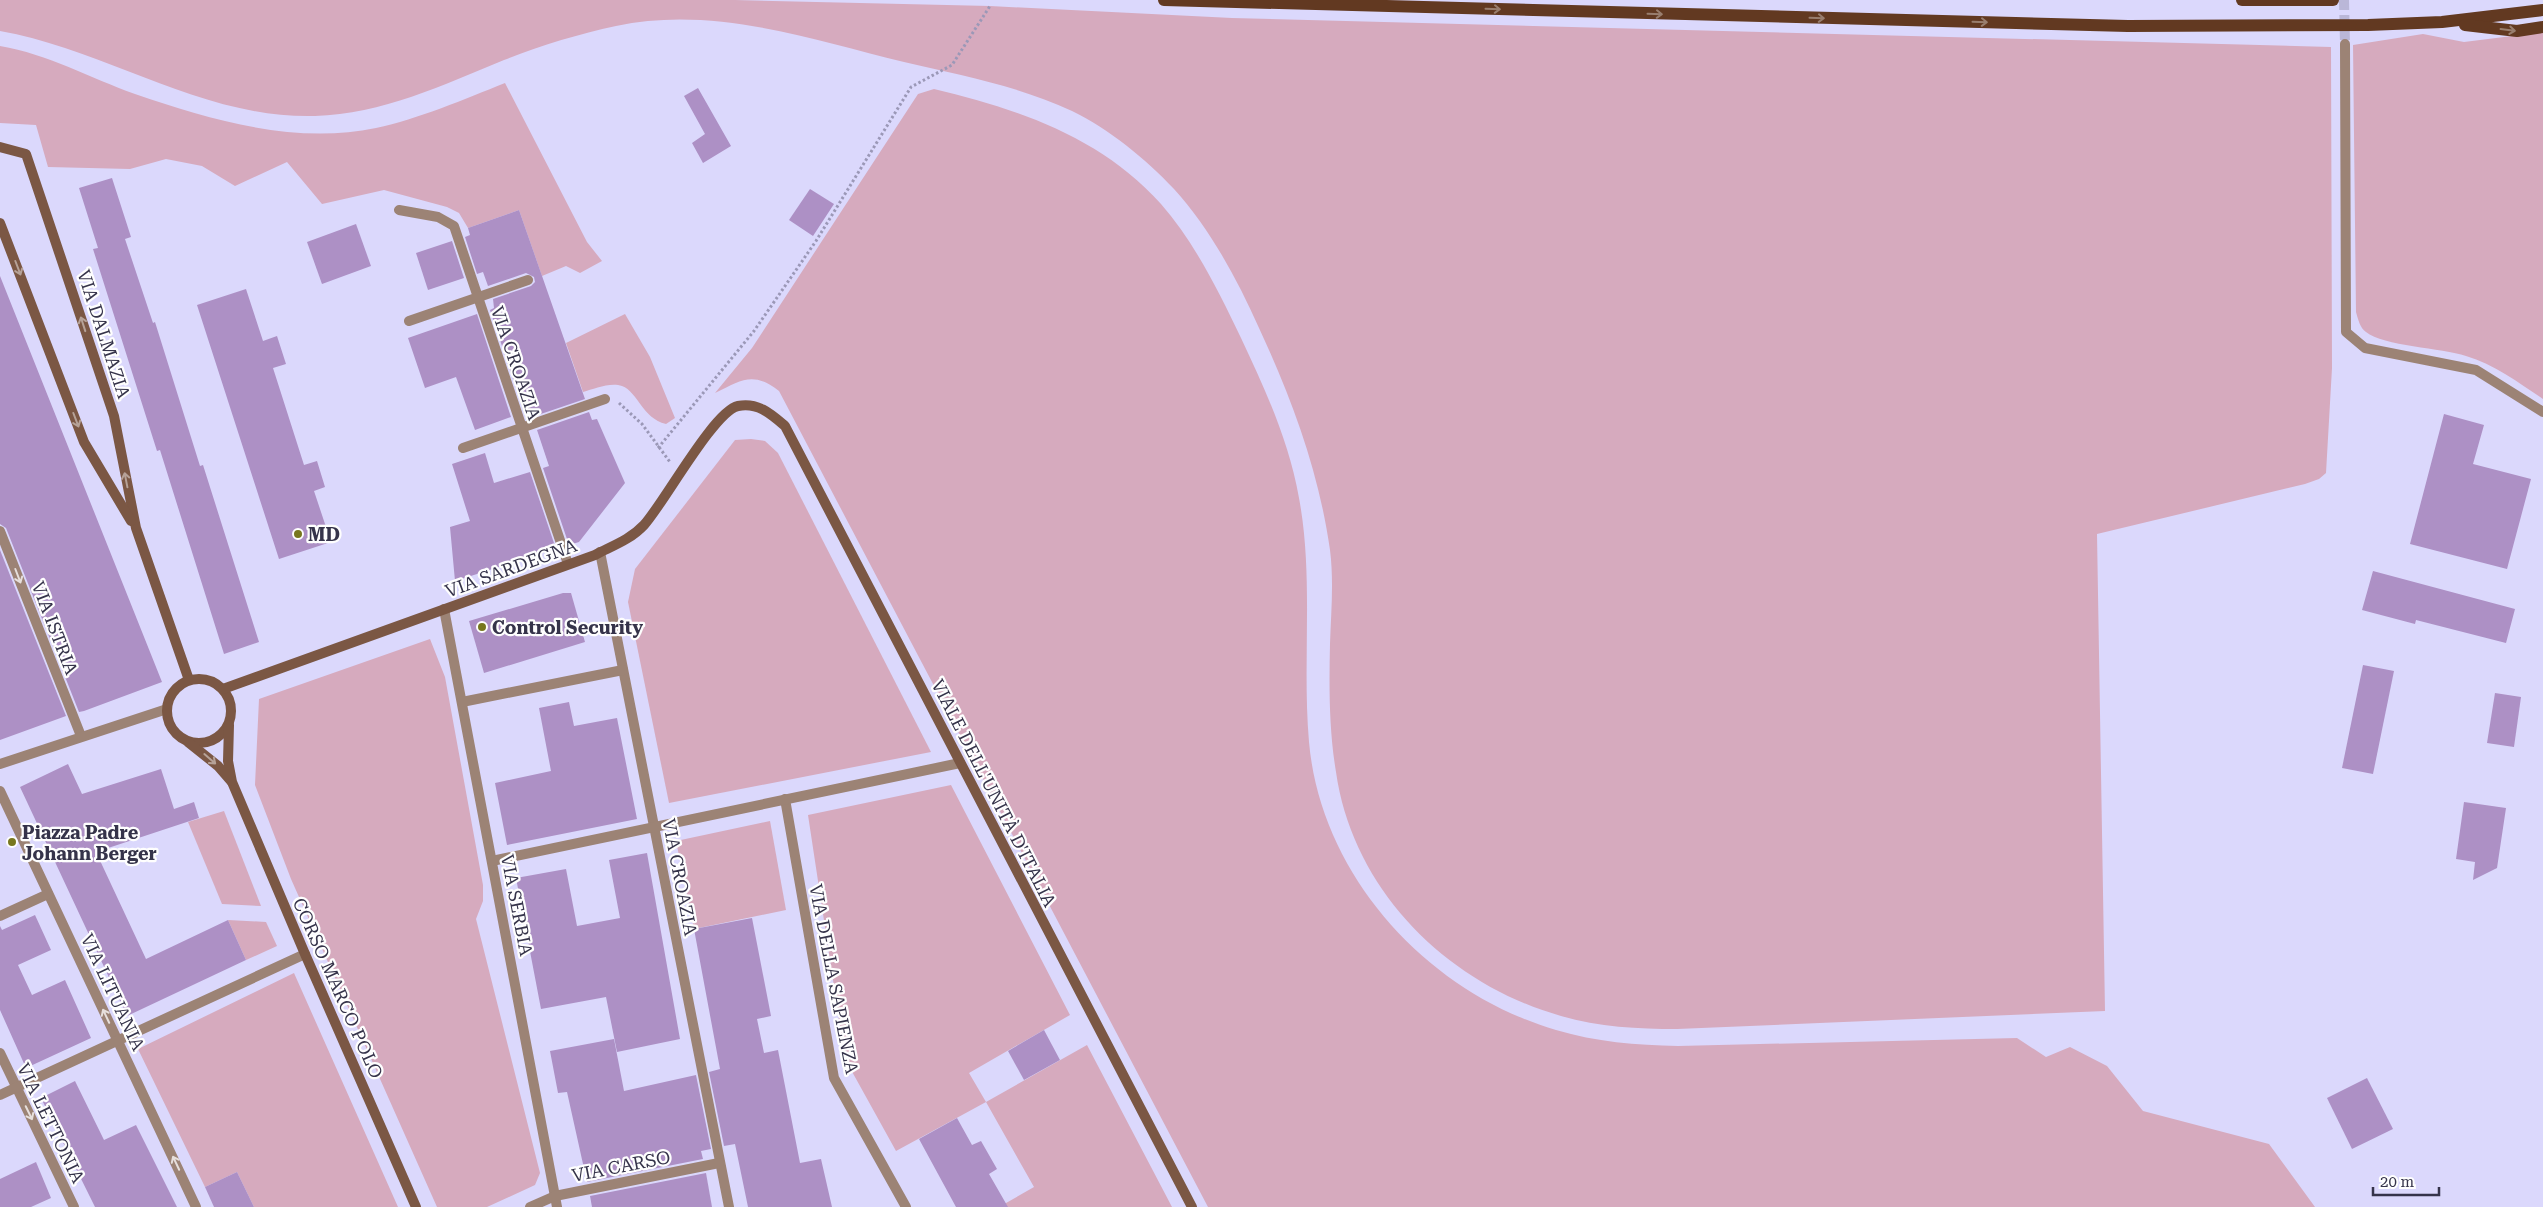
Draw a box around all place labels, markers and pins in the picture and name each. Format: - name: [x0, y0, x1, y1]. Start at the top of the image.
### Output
- place label: MD: [308, 524, 340, 545]
- marker: MD: [292, 528, 304, 540]
- place label: Control Security: [492, 617, 643, 638]
- marker: Control Security: [476, 621, 488, 633]
- place label: Piazza Padre Johann Berger: [22, 822, 157, 864]
- marker: Piazza Padre Johann Berger: [6, 836, 18, 848]

